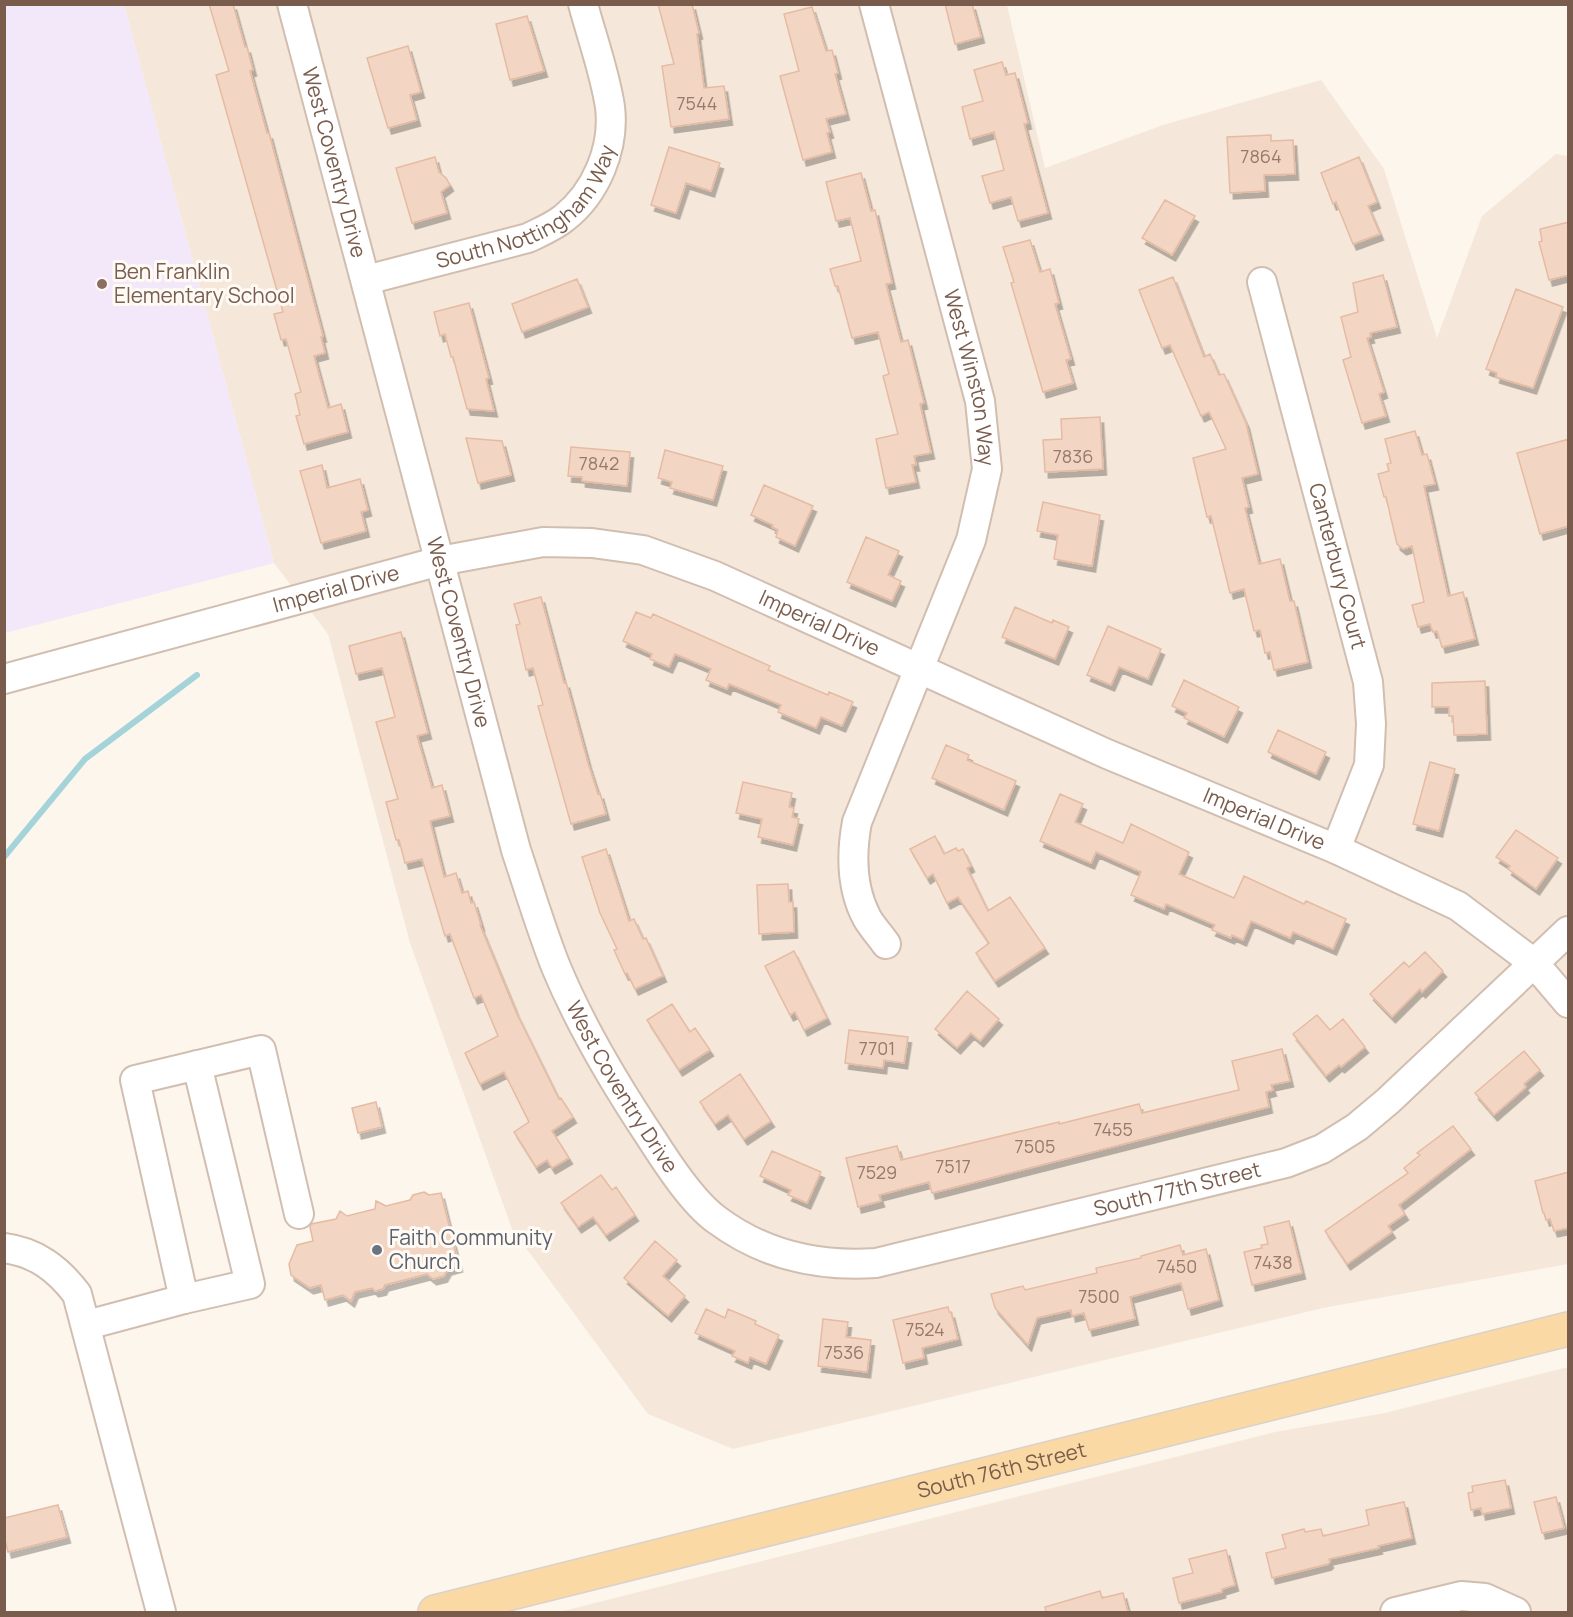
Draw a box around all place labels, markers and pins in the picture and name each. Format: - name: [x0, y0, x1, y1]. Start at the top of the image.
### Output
- place label: Ben Franklin Elementary School: [114, 257, 295, 309]
- marker: Ben Franklin Elementary School: [95, 277, 109, 291]
- place label: Faith Community Church: [389, 1223, 553, 1275]
- marker: Faith Community Church: [370, 1243, 384, 1257]

